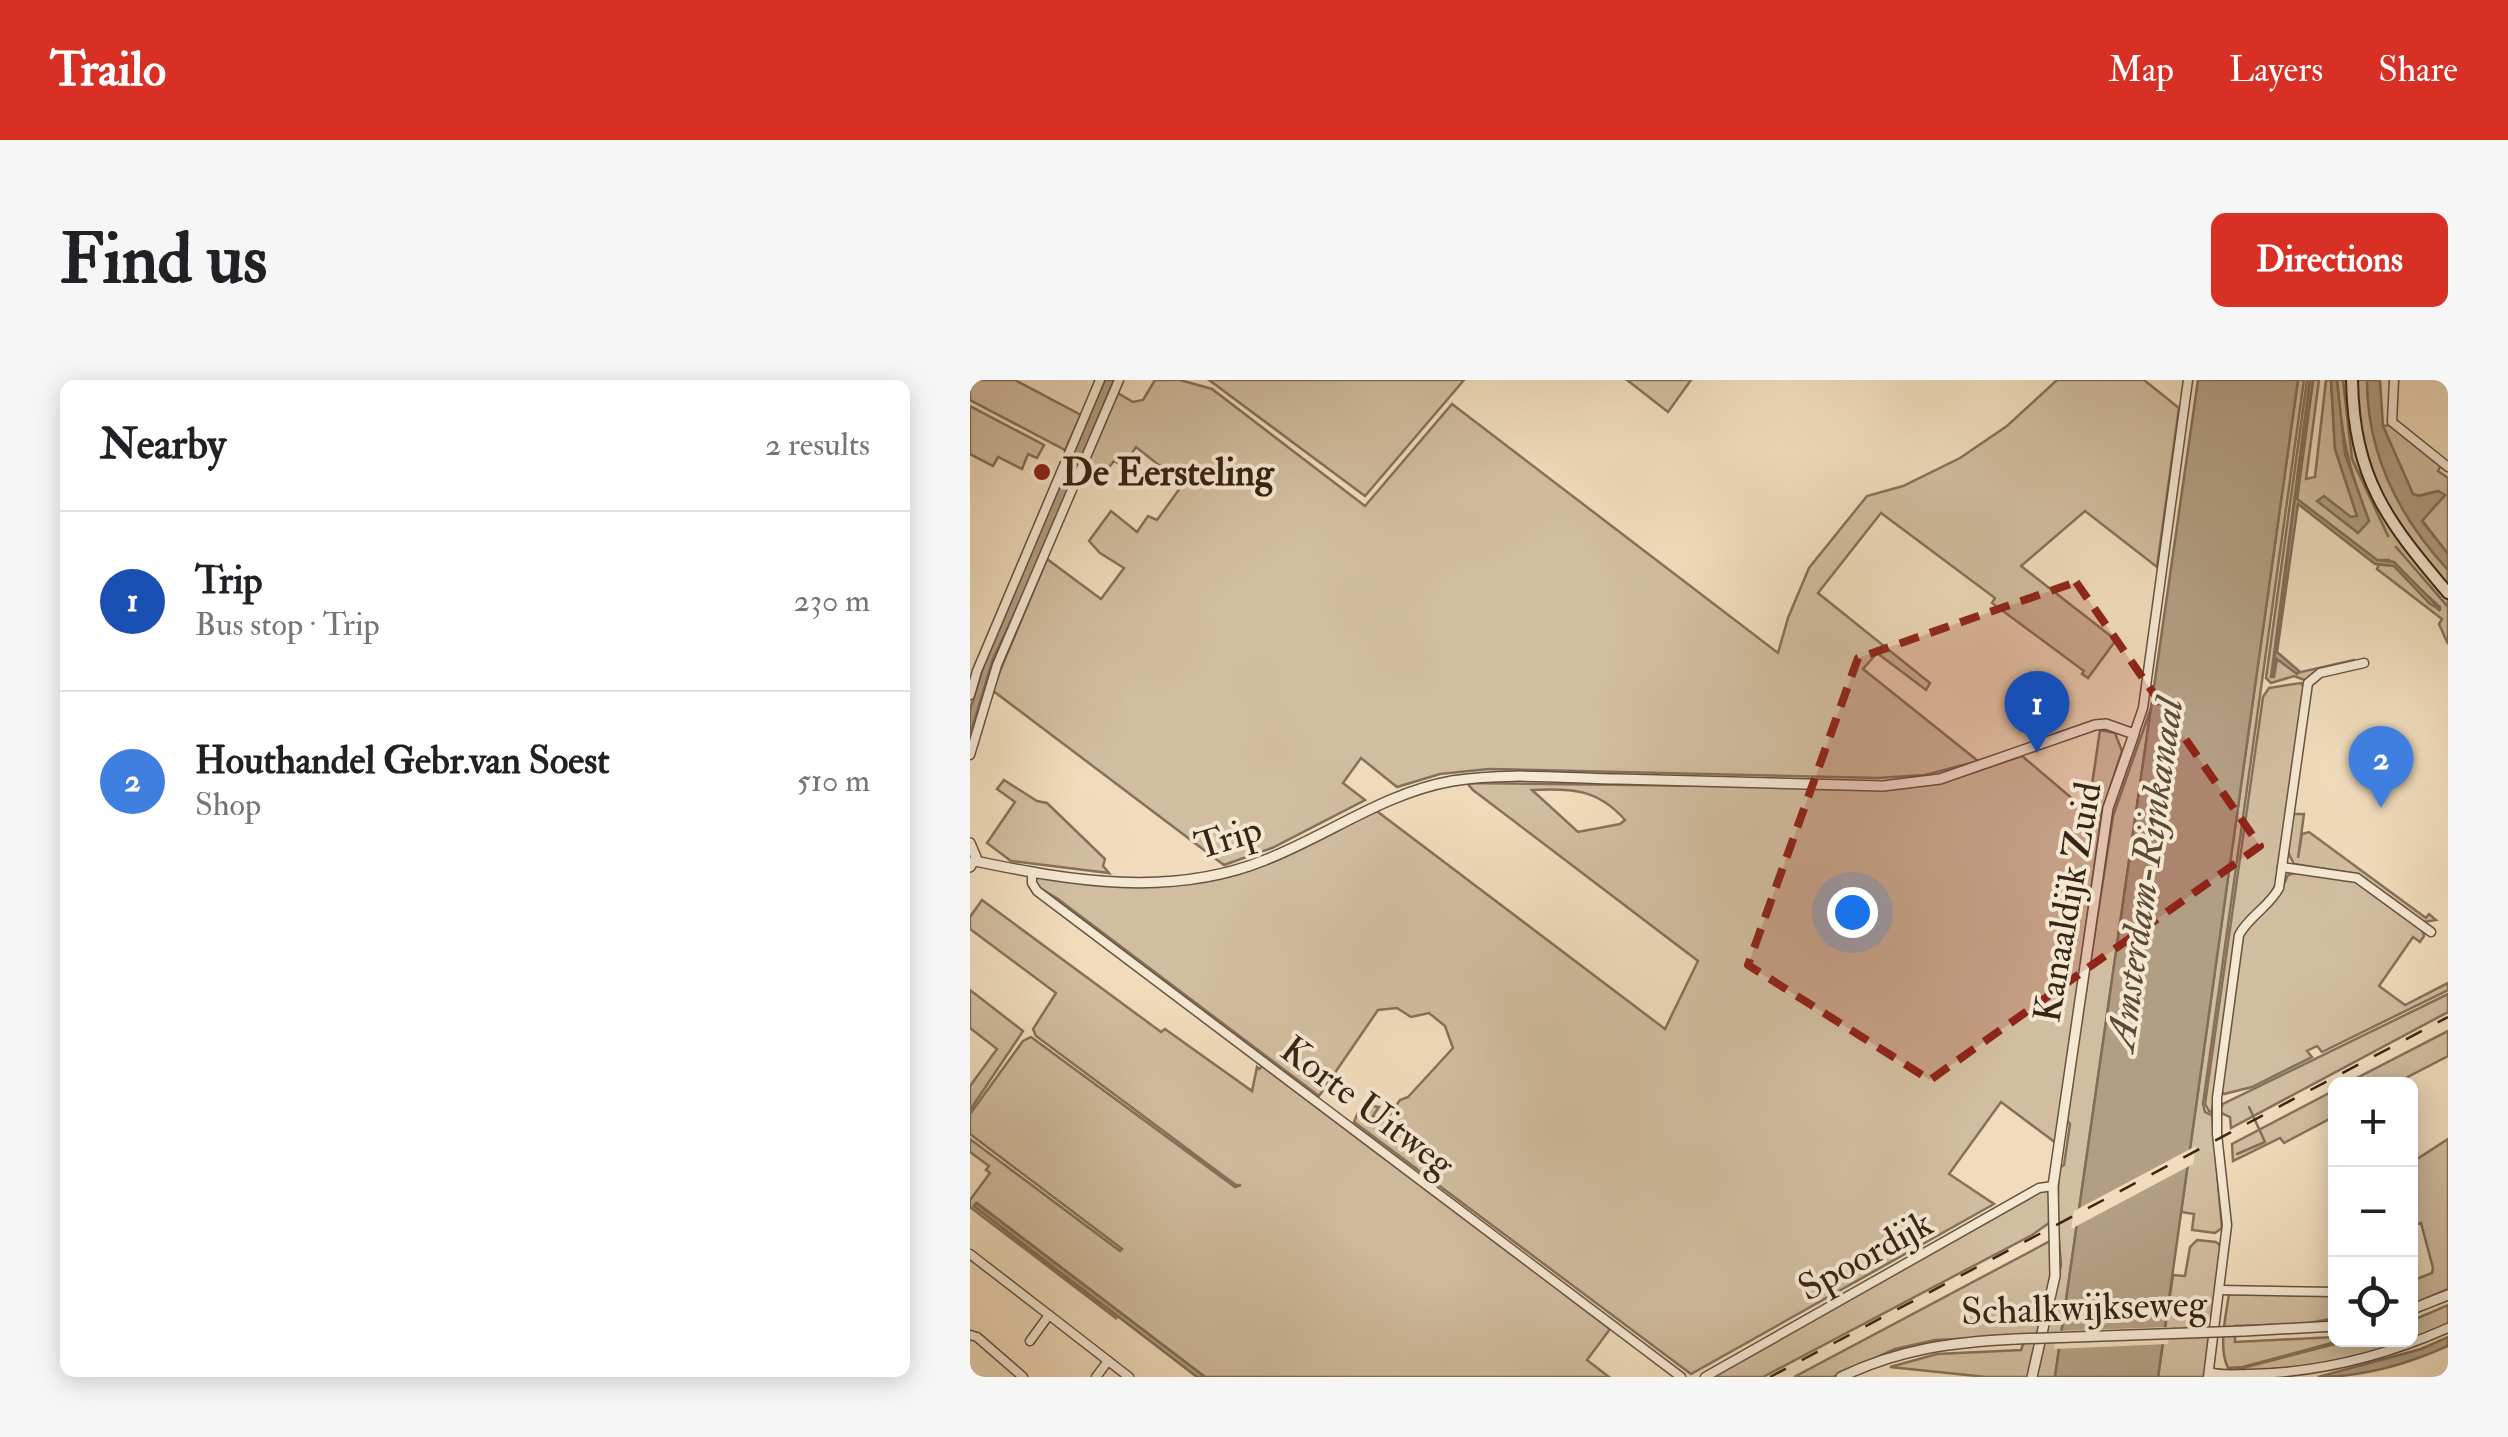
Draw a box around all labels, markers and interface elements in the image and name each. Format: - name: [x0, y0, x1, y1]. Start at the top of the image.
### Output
- text: Trailo: [50, 40, 166, 100]
- text: Map: [2108, 48, 2174, 92]
- text: Layers: [2229, 48, 2323, 92]
- text: Share: [2378, 48, 2458, 92]
- button: Directions: [2211, 213, 2448, 307]
- text: Find us: [60, 216, 267, 304]
- text: Nearby: [100, 419, 226, 471]
- text: 2 results: [765, 425, 870, 465]
- place label: De Eersteling: [1062, 449, 1275, 497]
- marker: De Eersteling: [1031, 461, 1053, 483]
- text: Trip: [195, 557, 262, 605]
- text: 1: [127, 581, 138, 621]
- text: 230 m: [794, 581, 870, 621]
- text: Bus stop · Trip: [195, 605, 380, 645]
- pin: 1: [2004, 670, 2070, 753]
- water label: Amsterdam-Rijnkanaal: [2095, 692, 2196, 1057]
- pin: 2: [2348, 726, 2414, 808]
- text: Houthandel Gebr.van Soest: [195, 737, 609, 785]
- text: 2: [124, 761, 141, 801]
- text: 510 m: [797, 761, 870, 801]
- street label: Kanaaldijk Zuid: [2023, 778, 2113, 1026]
- text: Shop: [195, 785, 261, 825]
- street label: Trip: [1189, 805, 1268, 871]
- your location: [1827, 887, 1878, 938]
- street label: Korte Uitweg: [1271, 1026, 1465, 1189]
- map controls: [2328, 1077, 2418, 1347]
- button: +: [2328, 1077, 2418, 1167]
- button: −: [2328, 1167, 2418, 1257]
- street label: Spoordijk: [1790, 1199, 1941, 1312]
- button: locate: [2328, 1257, 2418, 1347]
- street label: Schalkwijkseweg: [1960, 1280, 2209, 1336]

